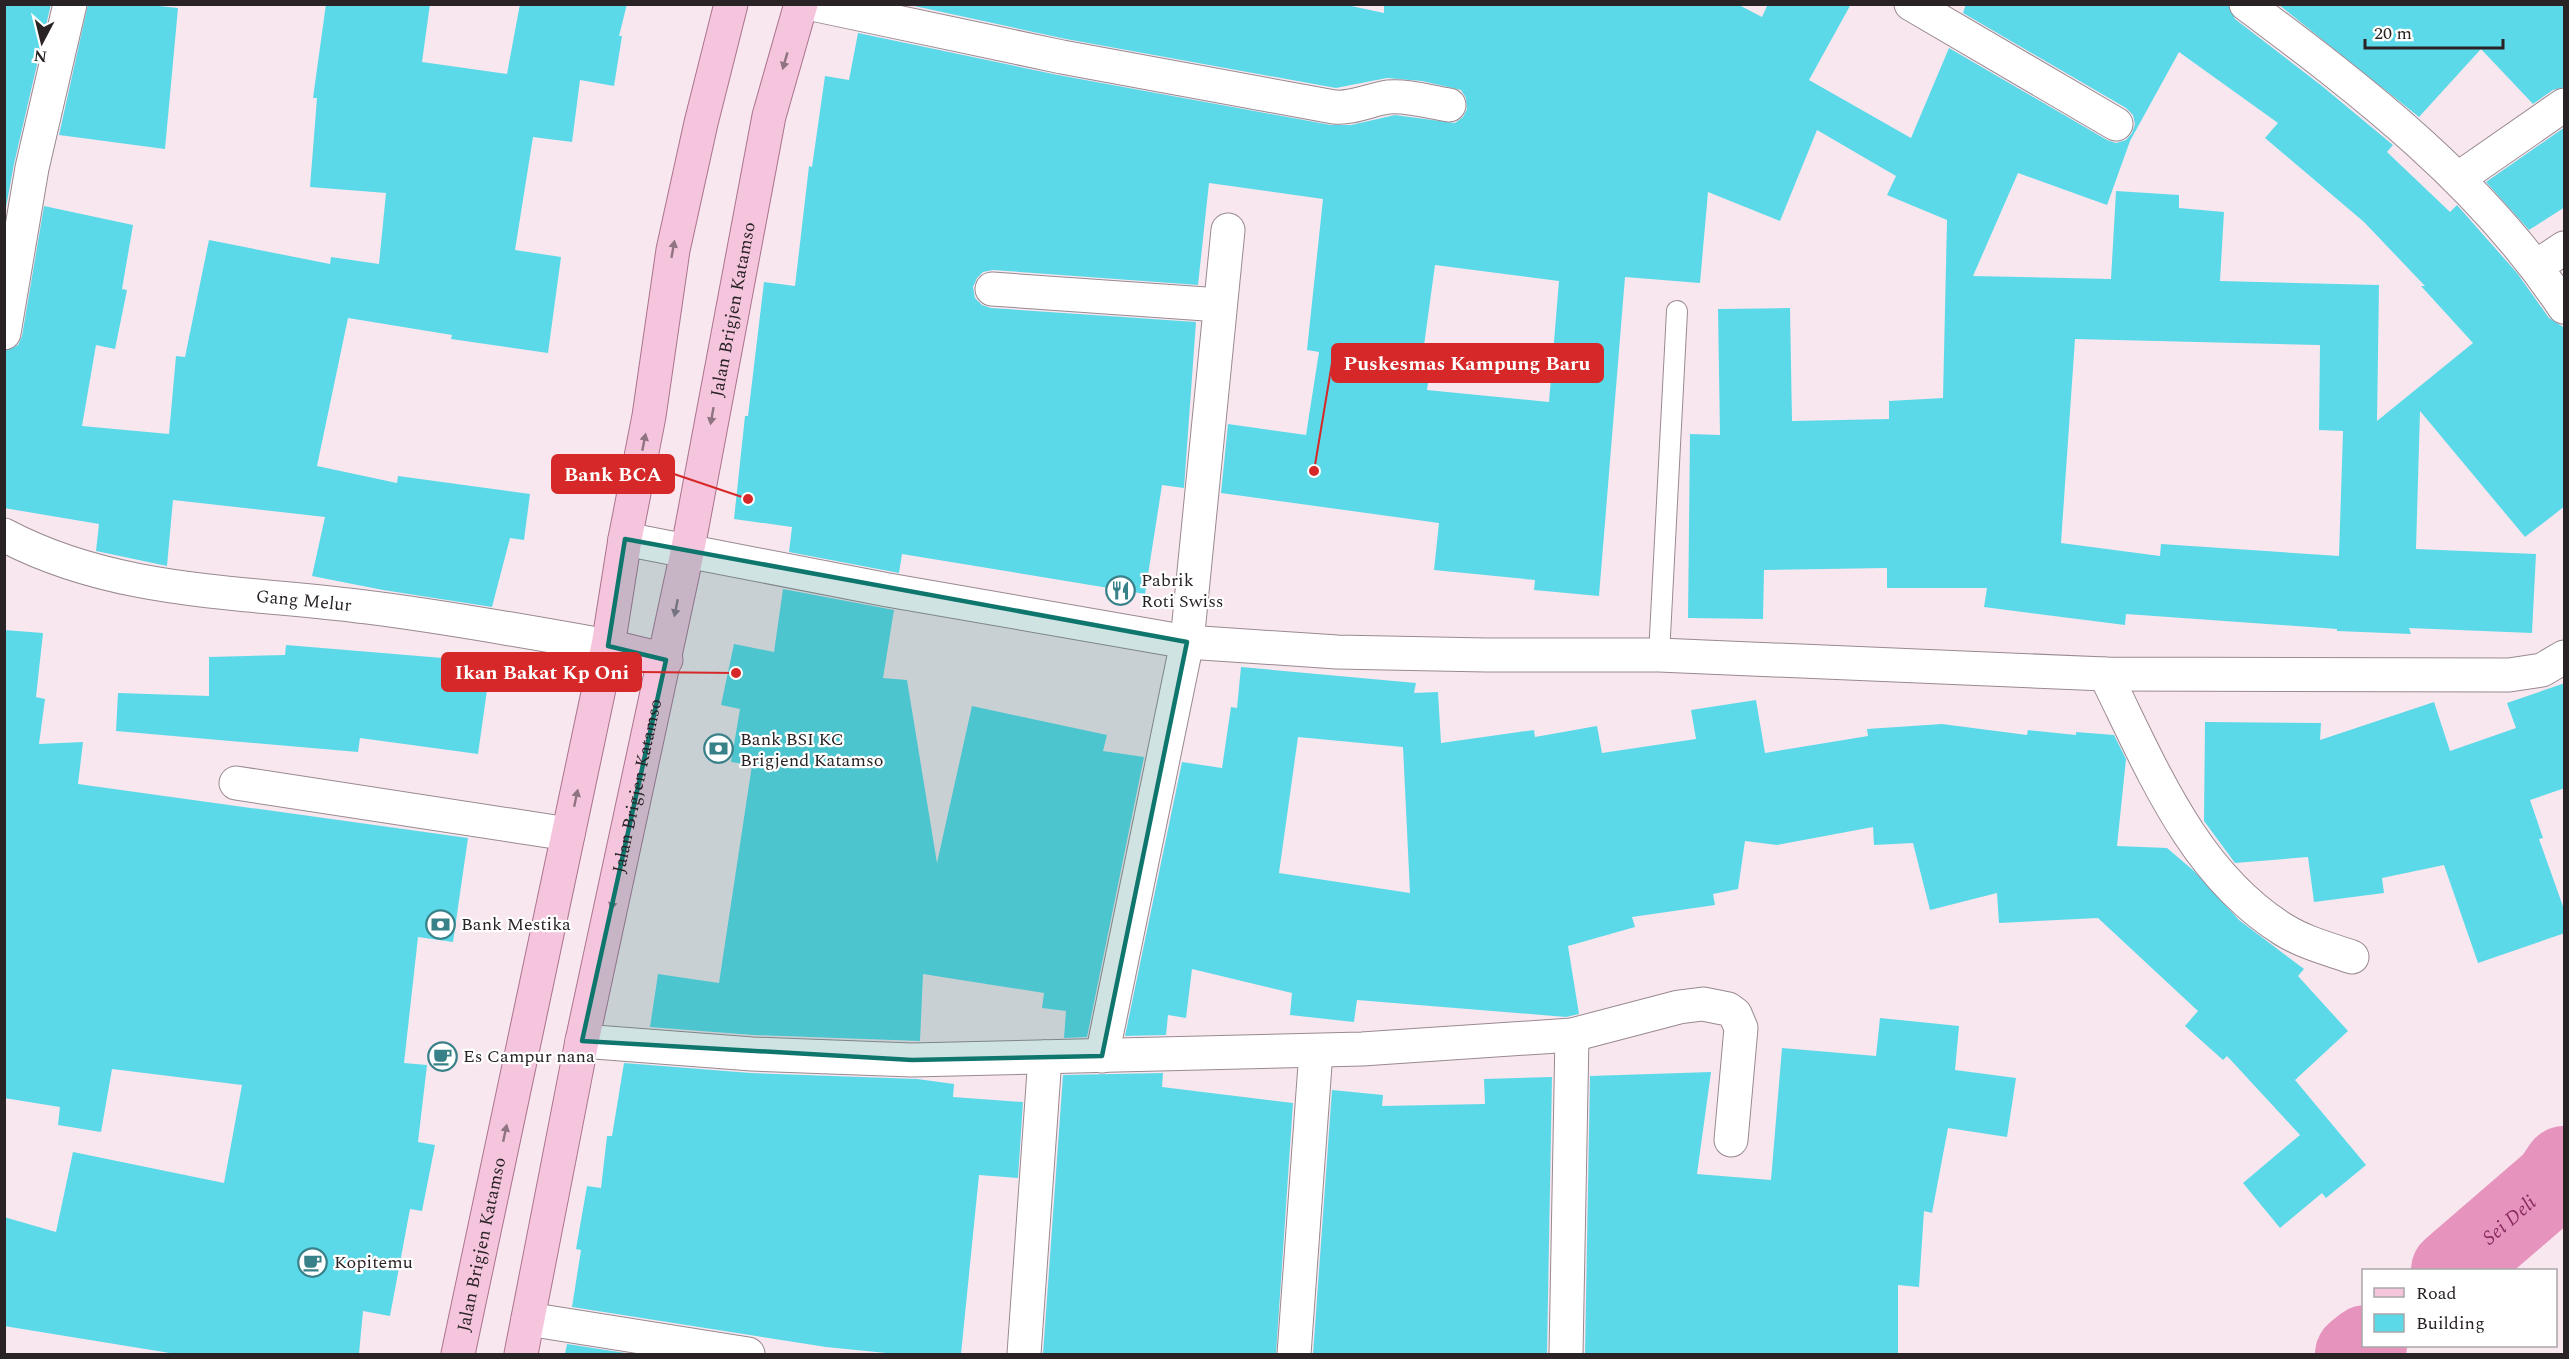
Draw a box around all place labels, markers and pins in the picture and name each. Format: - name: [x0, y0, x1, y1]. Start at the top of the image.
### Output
- callout: Puskesmas Kampung Baru: [1332, 344, 1603, 382]
- callout: Bank BCA: [552, 455, 674, 493]
- place label: Pabrik Roti Swiss: [1141, 567, 1224, 615]
- restaurant icon: Pabrik Roti Swiss: [1104, 574, 1136, 606]
- callout: Ikan Bakat Kp Oni: [442, 653, 641, 691]
- place label: Bank BSI KC Brigjend Katamso: [740, 726, 883, 774]
- bank icon: Bank BSI KC Brigjend Katamso: [703, 733, 735, 765]
- bank icon: Bank Mestika: [424, 908, 456, 940]
- place label: Bank Mestika: [461, 911, 571, 938]
- cafe icon: Es Campur nana: [426, 1040, 458, 1072]
- place label: Es Campur nana: [463, 1043, 595, 1070]
- cafe icon: Kopitemu: [297, 1246, 329, 1278]
- place label: Kopitemu: [334, 1249, 413, 1276]

